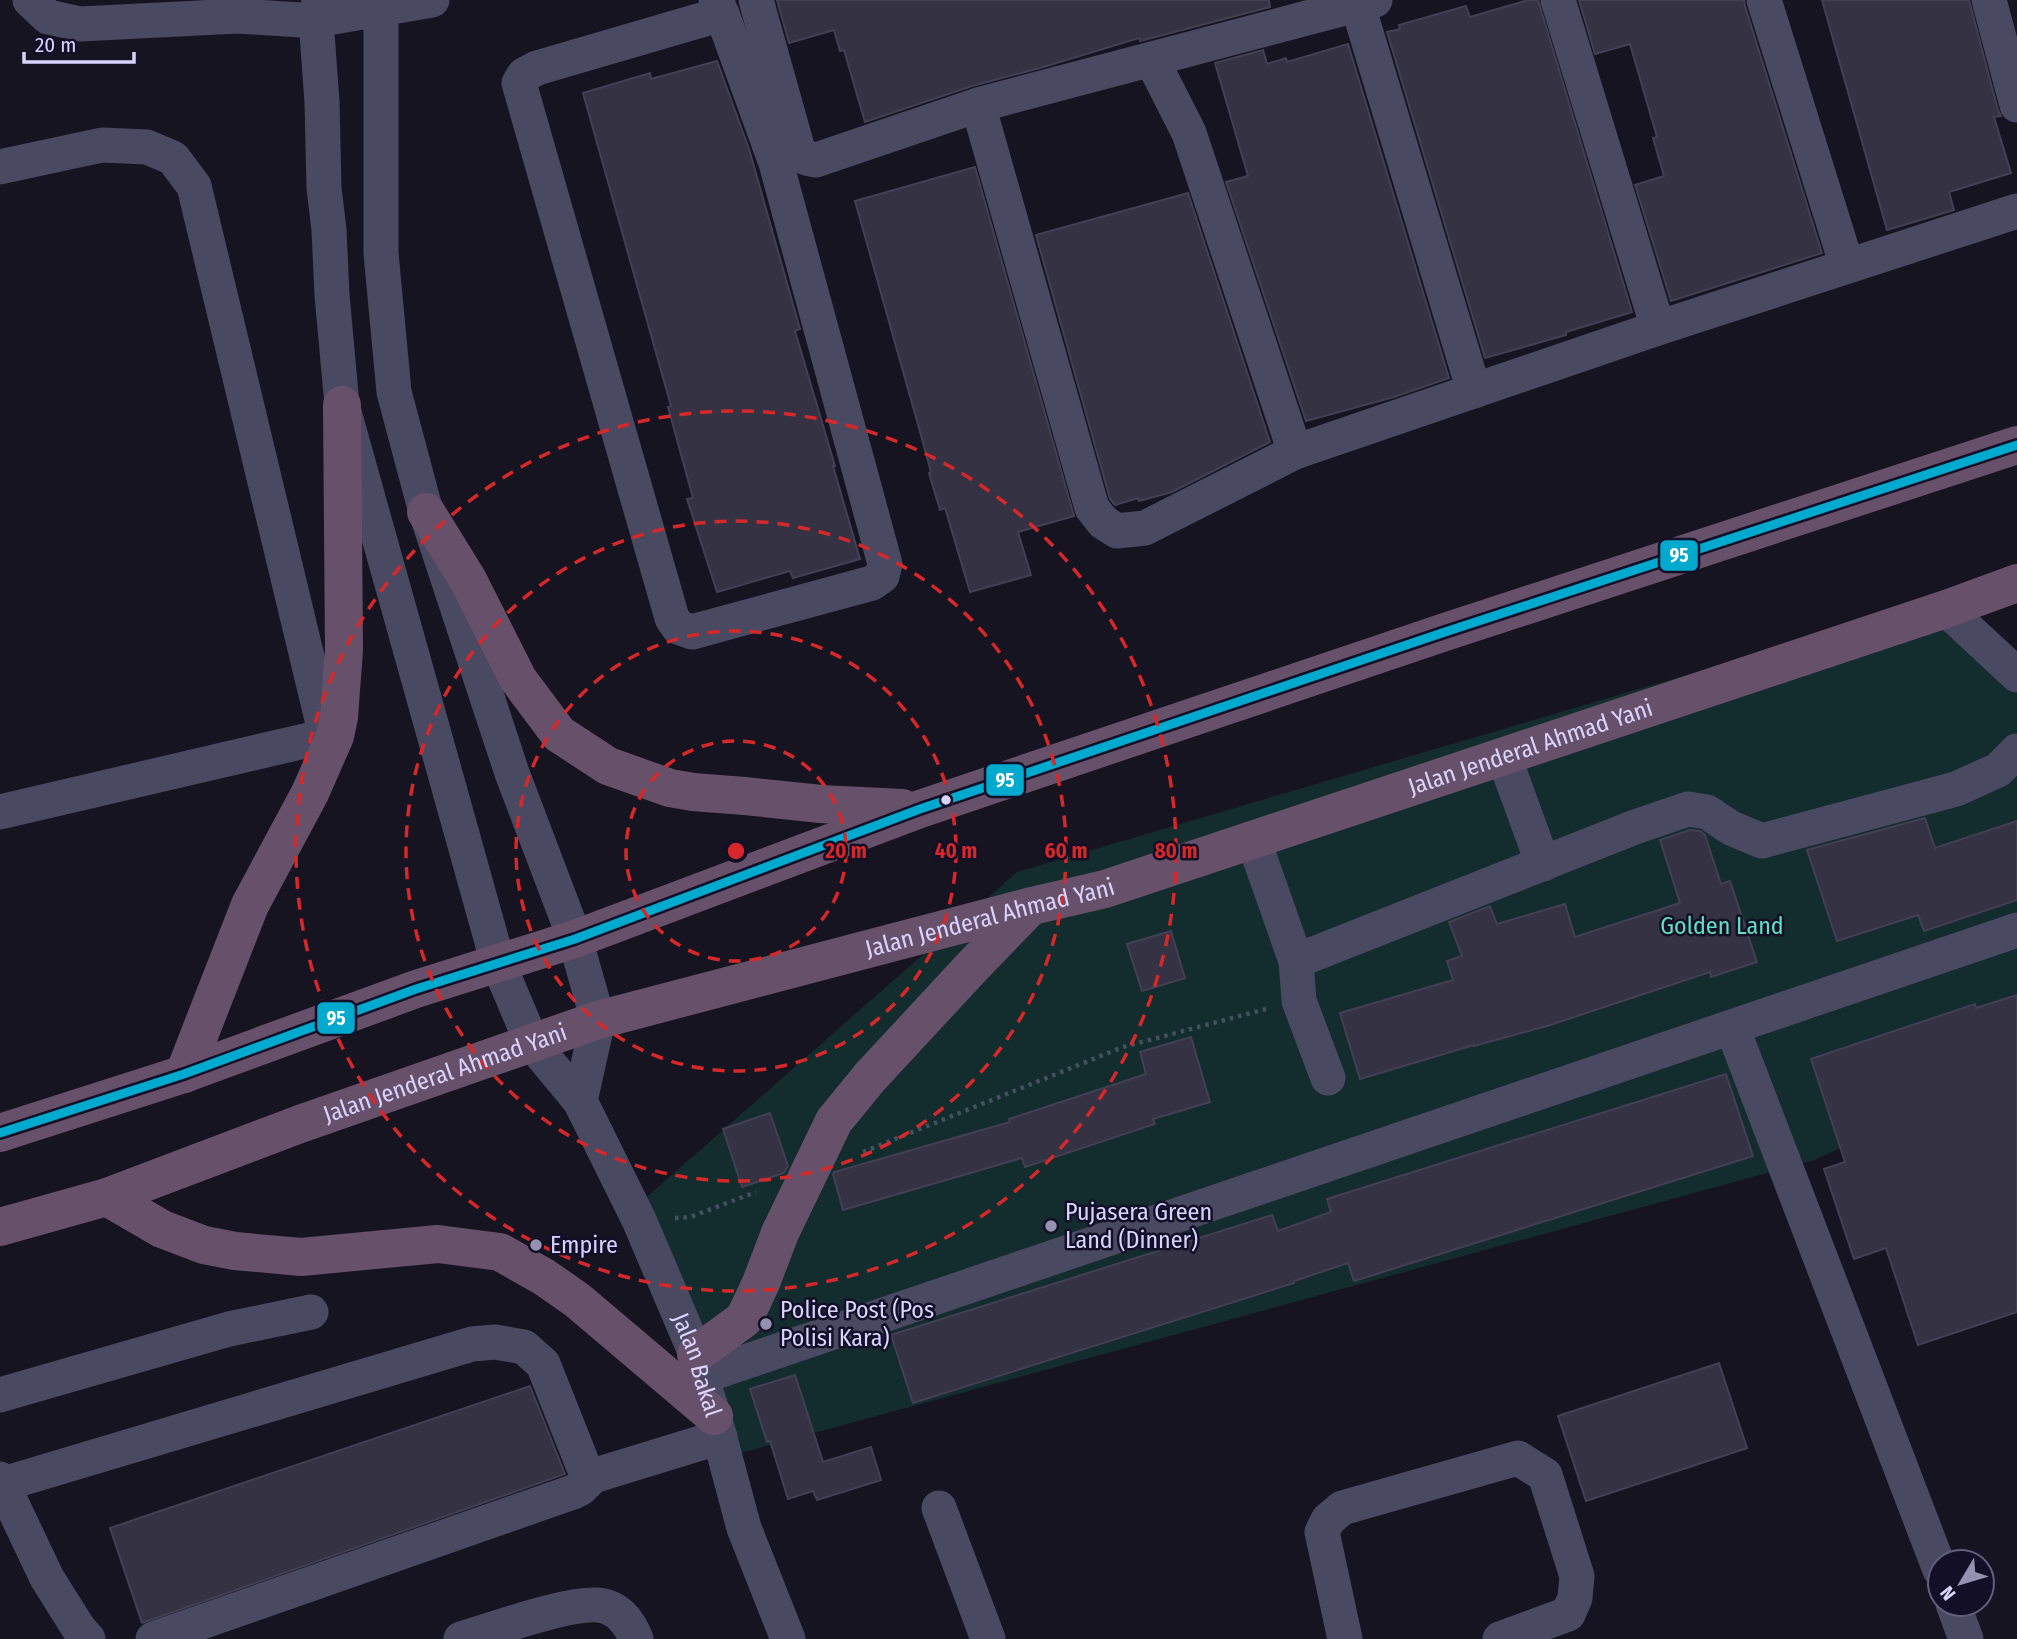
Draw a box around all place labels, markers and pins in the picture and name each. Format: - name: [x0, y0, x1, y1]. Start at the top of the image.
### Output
- unlabelled marker: [939, 793, 953, 807]
- centre of rings: [724, 839, 748, 863]
- place label: Pujasera Green Land (Dinner): [1065, 1198, 1212, 1254]
- marker: Pujasera Green Land (Dinner): [1043, 1218, 1059, 1234]
- place label: Empire: [550, 1231, 618, 1259]
- marker: Empire: [528, 1237, 544, 1253]
- place label: Police Post (Pos Polisi Kara): [780, 1296, 934, 1352]
- marker: Police Post (Pos Polisi Kara): [758, 1316, 774, 1332]

